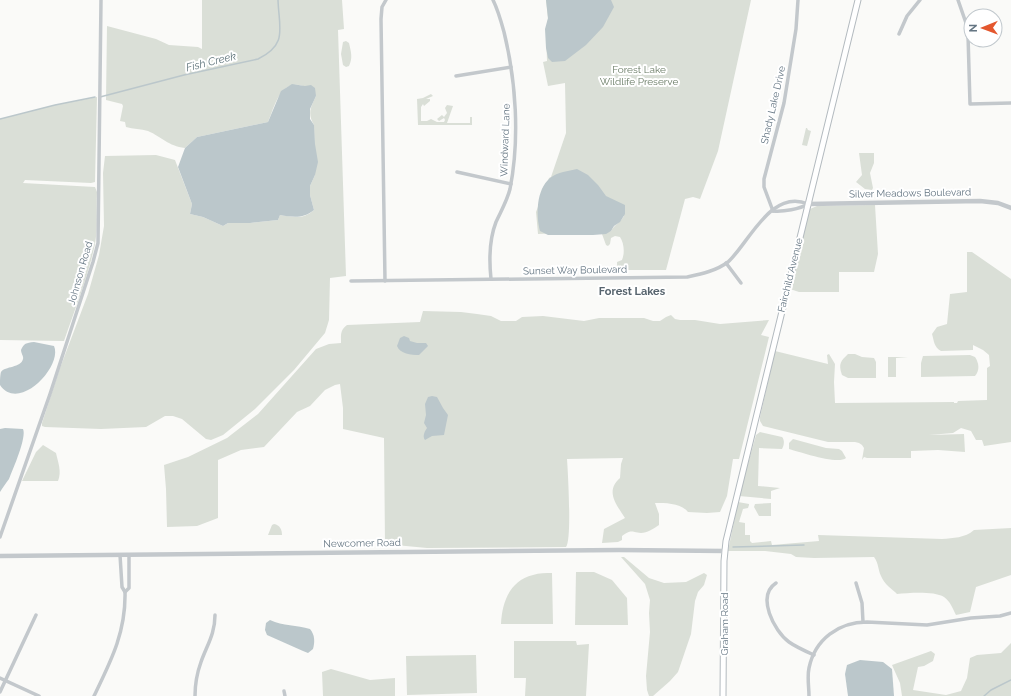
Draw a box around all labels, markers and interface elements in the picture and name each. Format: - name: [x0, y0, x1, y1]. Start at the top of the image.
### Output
- north arrow: [963, 8, 1003, 48]
- text: N: [967, 24, 980, 32]
- water label: Fish Creek: [185, 49, 237, 74]
- park label: Forest Lake Wildlife Preserve: [600, 64, 678, 87]
- street label: Shady Lake Drive: [759, 65, 787, 145]
- street label: Windward Lane: [498, 103, 512, 177]
- street label: Silver Meadows Boulevard: [849, 186, 971, 200]
- street label: Fairchild Avenue: [775, 237, 805, 313]
- street label: Johnson Road: [66, 240, 94, 306]
- street label: Sunset Way Boulevard: [523, 264, 627, 276]
- district label: Forest Lakes: [599, 285, 666, 298]
- street label: Newcomer Road: [323, 537, 401, 549]
- street label: Graham Road: [719, 592, 730, 656]

